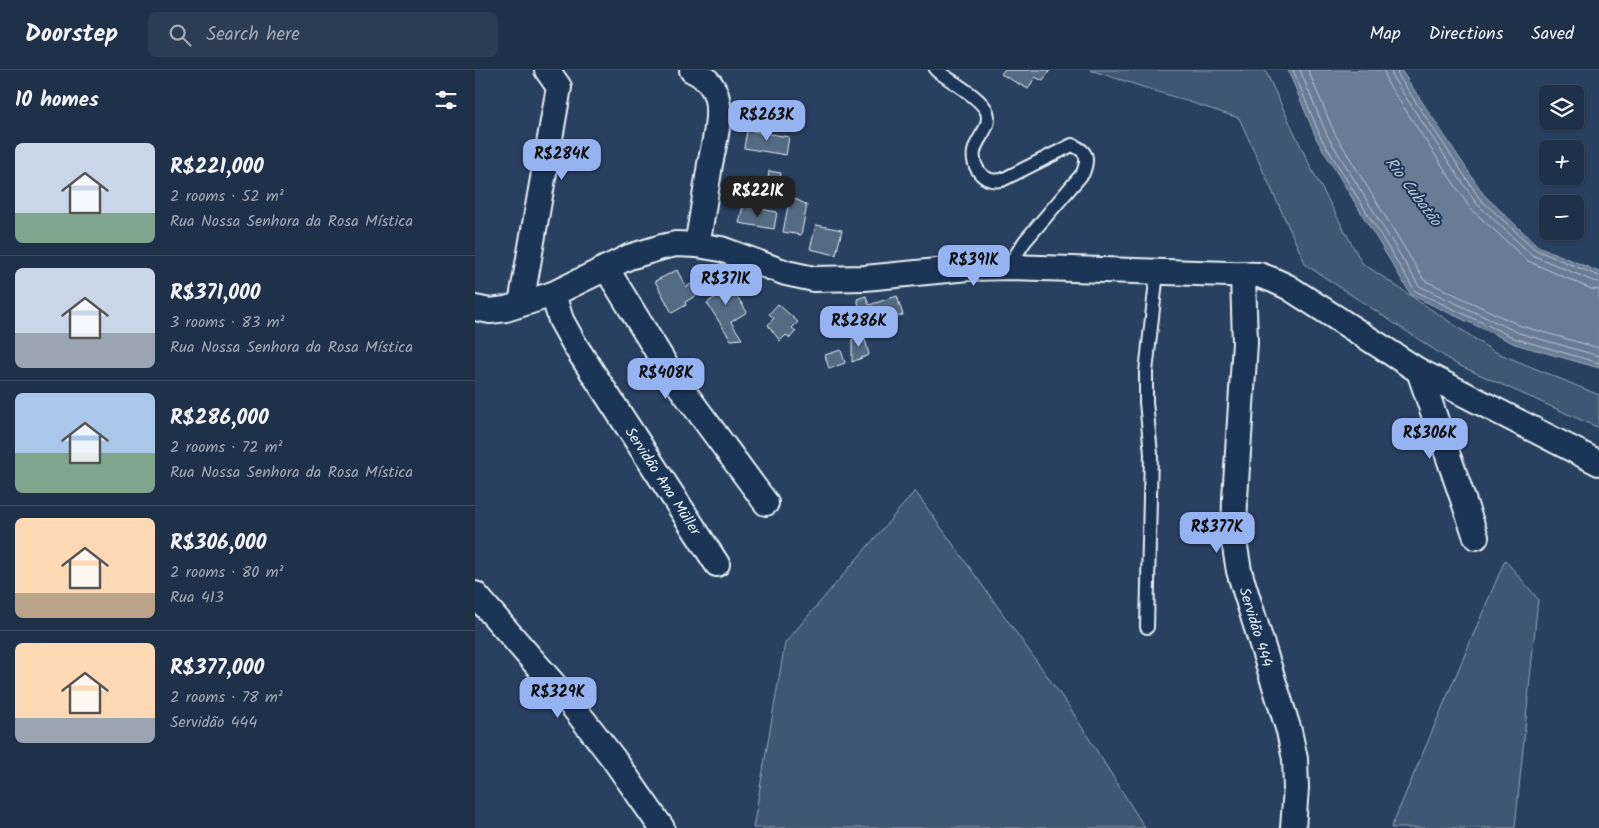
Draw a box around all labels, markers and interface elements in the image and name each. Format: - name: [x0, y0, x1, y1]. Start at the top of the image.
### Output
- search box: [148, 12, 498, 57]
- text: Doorstep: [25, 15, 118, 54]
- text: Search here: [206, 20, 300, 50]
- text: Map: [1369, 20, 1401, 49]
- text: Directions: [1429, 20, 1503, 49]
- text: Saved: [1531, 20, 1574, 49]
- icon: search: [166, 21, 194, 49]
- text: 10 homes: [15, 84, 99, 117]
- map controls: [1539, 85, 1584, 240]
- button: layers: [1539, 85, 1584, 130]
- icon: filters: [432, 86, 460, 114]
- pin: R$263K: [726, 100, 808, 142]
- text: R$263K: [739, 103, 795, 128]
- pin: R$284K: [521, 138, 603, 181]
- button: +: [1539, 140, 1584, 185]
- text: R$284K: [534, 142, 590, 167]
- text: R$221,000: [170, 151, 264, 184]
- water label: Rio Cubatão: [1378, 152, 1448, 233]
- icon: home: [55, 163, 115, 223]
- pin: R$221K: [717, 176, 799, 218]
- text: R$221K: [732, 179, 784, 204]
- text: 2 rooms · 52 m²: [170, 184, 284, 209]
- button: −: [1539, 195, 1584, 240]
- text: Rua Nossa Senhora da Rosa Mística: [170, 209, 413, 234]
- pin: R$391K: [933, 244, 1015, 287]
- text: R$391K: [949, 248, 999, 273]
- pin: R$371K: [685, 264, 767, 306]
- text: R$371K: [701, 267, 751, 292]
- text: R$371,000: [170, 277, 261, 310]
- icon: home: [55, 288, 115, 348]
- pin: R$286K: [818, 306, 900, 348]
- text: R$286K: [831, 309, 887, 334]
- text: 3 rooms · 83 m²: [170, 310, 284, 335]
- text: Rua Nossa Senhora da Rosa Mística: [170, 335, 413, 360]
- pin: R$408K: [625, 358, 707, 400]
- text: R$408K: [638, 361, 694, 386]
- text: R$286,000: [170, 402, 269, 435]
- icon: home: [55, 413, 115, 473]
- pin: R$306K: [1389, 418, 1471, 460]
- text: R$306K: [1403, 421, 1457, 446]
- street label: Servidão Ana Müller: [618, 423, 707, 541]
- text: 2 rooms · 72 m²: [170, 435, 282, 460]
- text: Rua Nossa Senhora da Rosa Mística: [170, 460, 413, 485]
- pin: R$377K: [1176, 512, 1258, 554]
- text: R$377K: [1191, 515, 1243, 540]
- text: R$306,000: [170, 527, 267, 560]
- icon: home: [55, 538, 115, 598]
- text: 2 rooms · 80 m²: [170, 560, 283, 585]
- text: Rua 413: [170, 585, 224, 610]
- street label: Servidão 444: [1232, 585, 1278, 670]
- text: R$377,000: [170, 652, 264, 685]
- icon: home: [55, 663, 115, 723]
- pin: R$329K: [517, 676, 599, 719]
- text: R$329K: [531, 680, 585, 705]
- text: 2 rooms · 78 m²: [170, 685, 283, 710]
- text: Servidão 444: [170, 710, 257, 735]

